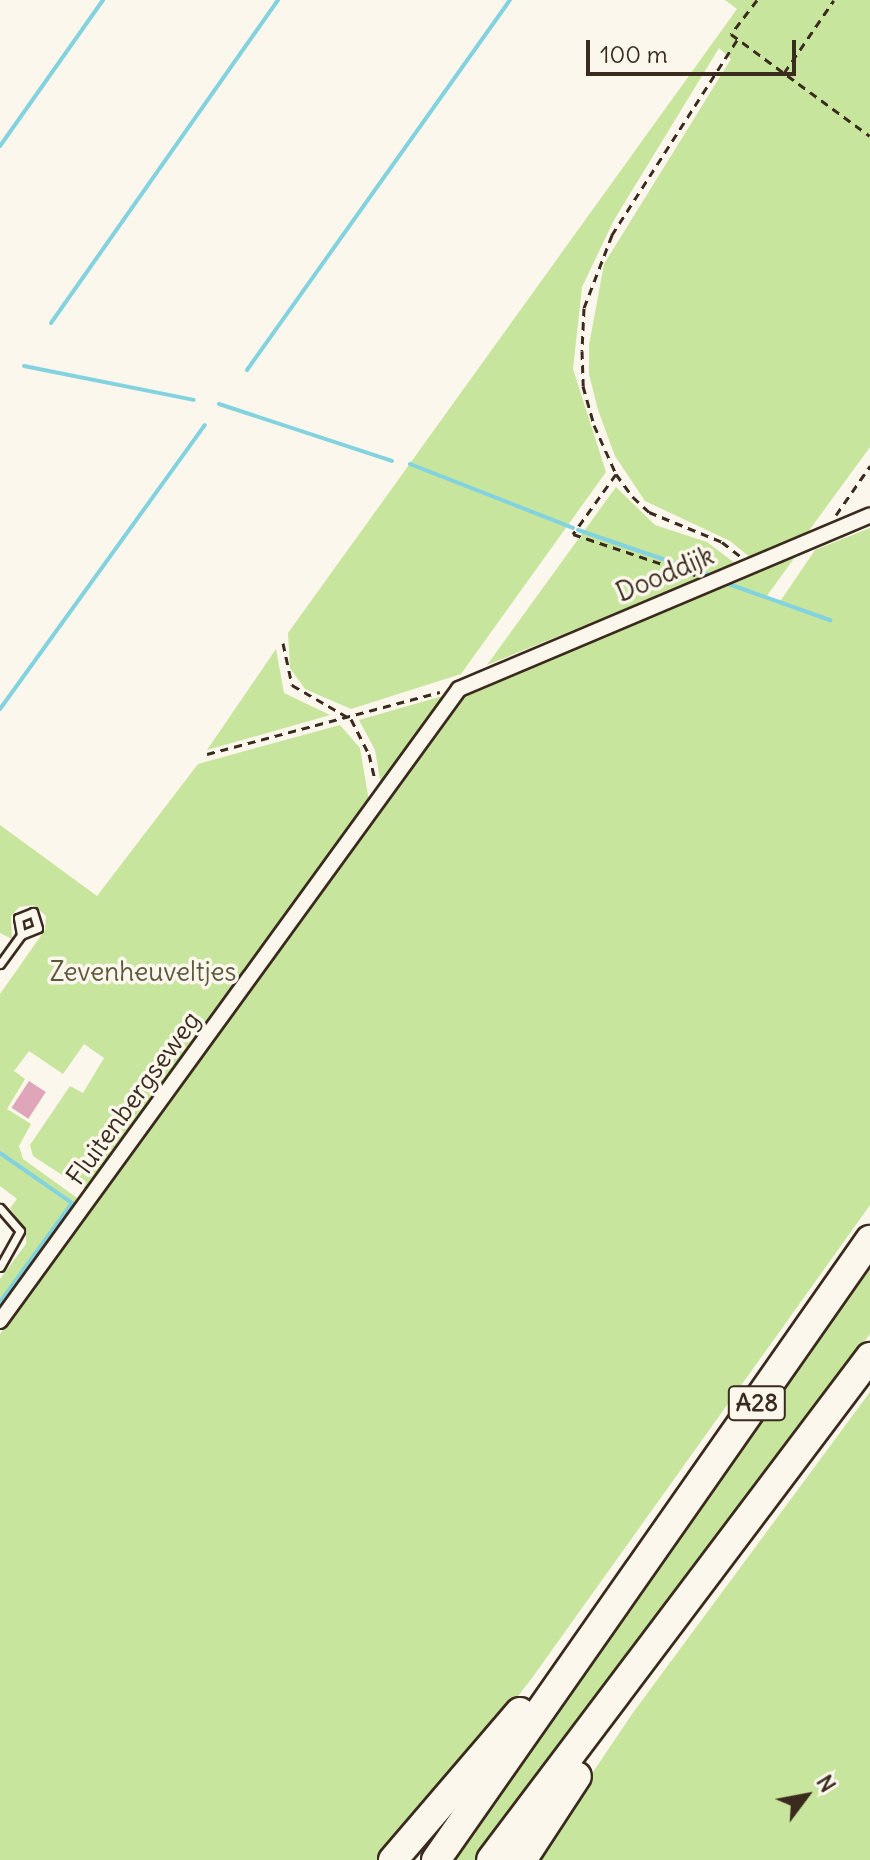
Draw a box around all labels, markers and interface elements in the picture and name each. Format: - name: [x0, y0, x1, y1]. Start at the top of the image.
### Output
- scale bar: [590, 24, 800, 74]
- text: 100 m: [600, 39, 668, 69]
- street label: Dooddijk: [611, 539, 719, 609]
- park label: Zevenheuveltjes: [50, 956, 236, 988]
- street label: Fluitenbergseweg: [60, 1005, 206, 1191]
- road number: A28: [727, 1383, 787, 1423]
- north arrow: [766, 1756, 846, 1836]
- text: N: [810, 1769, 842, 1797]

